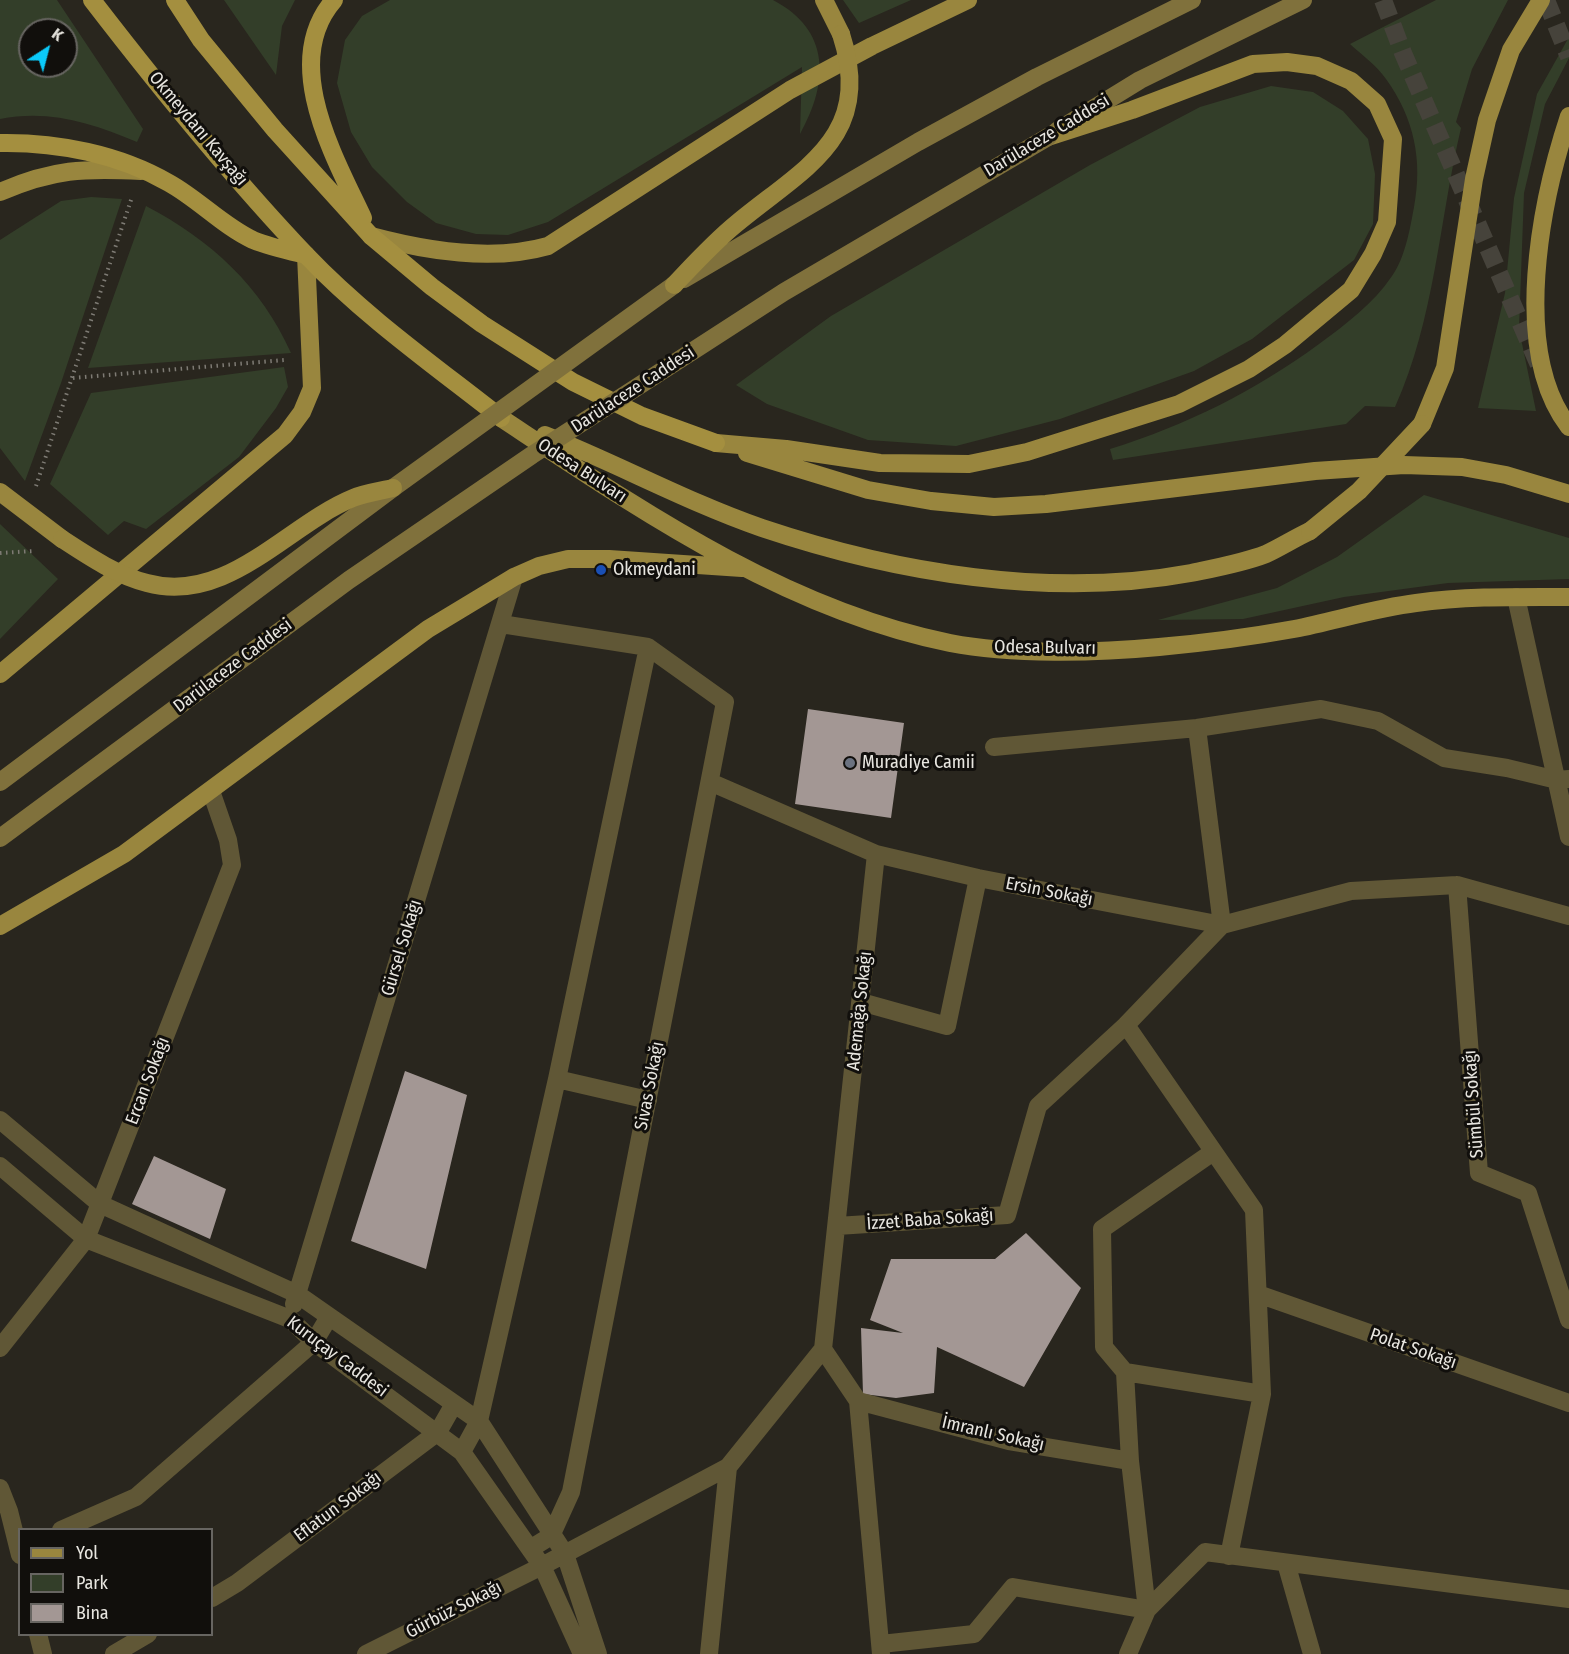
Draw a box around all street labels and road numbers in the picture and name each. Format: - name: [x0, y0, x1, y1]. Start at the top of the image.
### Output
- street label: Okmeydanı Kavşağı: [144, 68, 252, 190]
- street label: Darülaceze Caddesi: [980, 90, 1114, 182]
- street label: Darülaceze Caddesi: [567, 342, 699, 438]
- street label: Odesa Bulvarı: [533, 434, 631, 508]
- street label: Darülaceze Caddesi: [170, 614, 296, 718]
- street label: Odesa Bulvarı: [994, 636, 1096, 660]
- street label: Ersin Sokağı: [1004, 873, 1094, 911]
- street label: Gürsel Sokağı: [377, 897, 427, 999]
- street label: Ademağa Sokağı: [843, 950, 877, 1072]
- street label: Ercan Sokağı: [121, 1034, 175, 1128]
- street label: Sivas Sokağı: [631, 1040, 669, 1132]
- street label: Sümbül Sokağı: [1459, 1049, 1489, 1159]
- street label: İzzet Baba Sokağı: [866, 1205, 994, 1235]
- street label: Kuruçay Caddesi: [282, 1312, 392, 1402]
- street label: Polat Sokağı: [1367, 1324, 1459, 1374]
- street label: İmranlı Sokağı: [940, 1412, 1046, 1456]
- street label: Eflatun Sokağı: [290, 1467, 386, 1547]
- street label: Gürbüz Sokağı: [403, 1577, 505, 1643]

